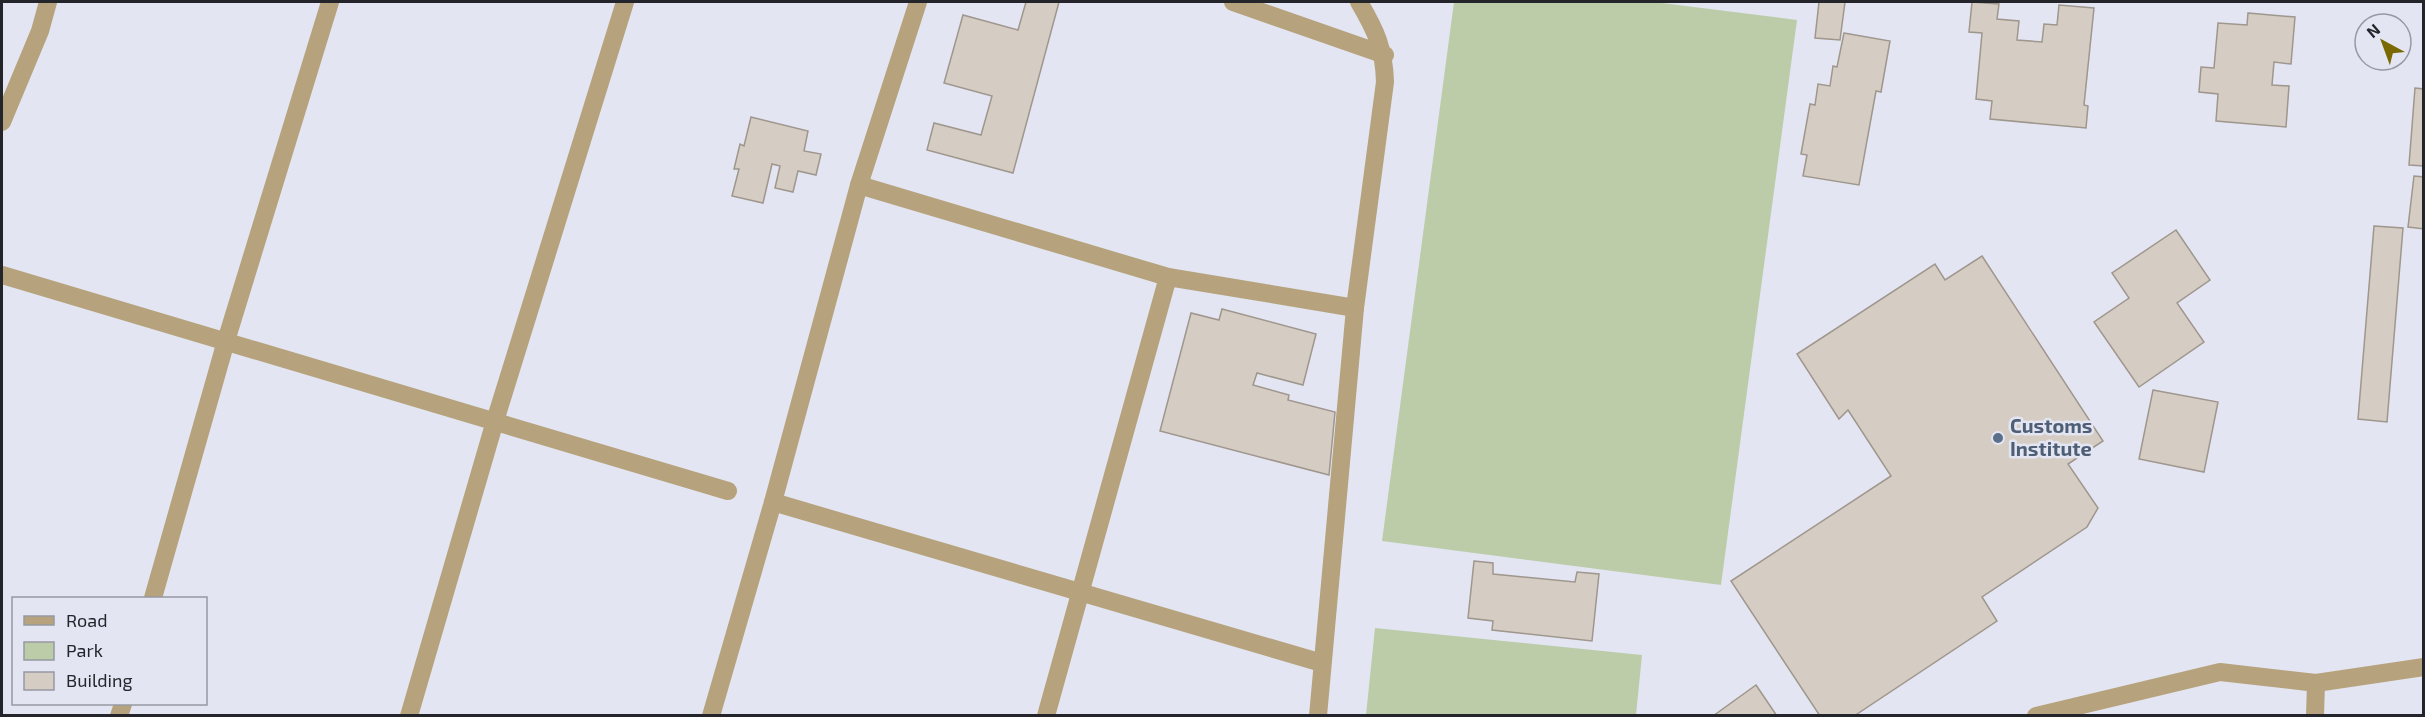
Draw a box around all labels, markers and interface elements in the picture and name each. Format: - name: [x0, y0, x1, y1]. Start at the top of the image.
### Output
- north arrow: [2353, 12, 2413, 72]
- text: N: [2362, 19, 2383, 41]
- place label: Customs Institute: [2010, 413, 2092, 460]
- marker: Customs Institute: [1991, 431, 2005, 445]
- legend: [12, 597, 207, 705]
- text: Road: [66, 609, 107, 631]
- text: Park: [66, 639, 103, 661]
- text: Building: [66, 669, 133, 691]

